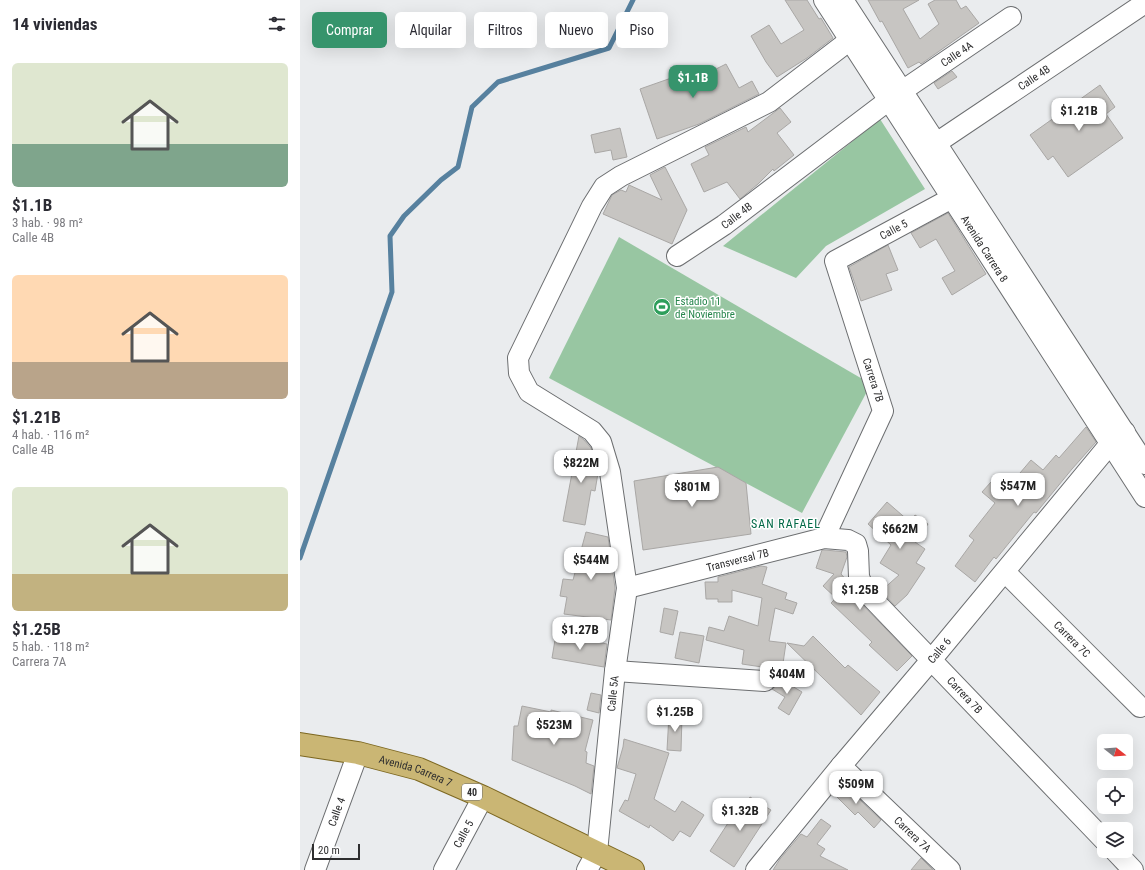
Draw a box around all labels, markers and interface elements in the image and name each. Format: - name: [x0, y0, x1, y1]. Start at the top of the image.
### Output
- chip: Comprar: [312, 12, 387, 48]
- chip: Alquilar: [395, 12, 466, 48]
- chip: Filtros: [474, 12, 537, 48]
- chip: Nuevo: [545, 12, 608, 48]
- chip: Piso: [616, 12, 668, 48]
- icon: filters: [266, 13, 288, 35]
- text: 14 viviendas: [12, 14, 98, 34]
- street label: Calle 4A: [938, 38, 976, 69]
- street label: Calle 4B: [1015, 62, 1052, 93]
- pin: $1.1B: [665, 65, 721, 99]
- text: $1.1B: [678, 70, 708, 85]
- icon: home: [114, 89, 186, 161]
- pin: $1.21B: [1046, 98, 1112, 132]
- text: $1.21B: [1060, 103, 1098, 118]
- text: $1.1B: [12, 195, 52, 215]
- street label: Calle 4B: [718, 200, 755, 231]
- street label: Avenida Carrera 8: [958, 213, 1011, 284]
- text: 3 hab. · 98 m²: [12, 215, 83, 230]
- street label: Calle 5: [877, 217, 910, 242]
- text: Calle 4B: [12, 230, 54, 245]
- place label: Estadio 11 de Noviembre: [675, 295, 735, 321]
- sports icon: Estadio 11 de Noviembre: [652, 297, 672, 317]
- icon: home: [114, 301, 186, 373]
- street label: Carrera 7B: [860, 356, 886, 404]
- text: $1.21B: [12, 407, 61, 427]
- text: 4 hab. · 116 m²: [12, 427, 89, 442]
- text: Calle 4B: [12, 442, 54, 457]
- pin: $822M: [553, 450, 609, 484]
- text: $822M: [563, 455, 599, 470]
- pin: $547M: [990, 473, 1046, 507]
- pin: $801M: [664, 474, 720, 508]
- text: $547M: [1000, 478, 1036, 493]
- text: $801M: [674, 479, 710, 494]
- icon: home: [114, 513, 186, 585]
- pin: $662M: [872, 516, 928, 550]
- district label: SAN RAFAEL: [751, 517, 821, 531]
- text: $662M: [882, 521, 918, 536]
- street label: Transversal 7B: [705, 546, 770, 574]
- pin: $544M: [563, 547, 619, 581]
- text: $544M: [573, 552, 609, 567]
- pin: $1.25B: [827, 577, 893, 611]
- text: $1.25B: [841, 582, 879, 597]
- pin: $1.27B: [547, 617, 613, 651]
- street label: Carrera 7C: [1051, 618, 1093, 660]
- text: $1.25B: [12, 619, 61, 639]
- text: $1.27B: [561, 622, 599, 637]
- street label: Calle 6: [925, 635, 954, 666]
- text: 5 hab. · 118 m²: [12, 639, 89, 654]
- text: Carrera 7A: [12, 654, 66, 669]
- pin: $404M: [759, 661, 815, 695]
- text: $404M: [769, 666, 805, 681]
- street label: Calle 5A: [605, 674, 621, 712]
- street label: Carrera 7B: [944, 674, 985, 716]
- pin: $1.25B: [642, 699, 708, 733]
- text: $1.25B: [656, 704, 694, 719]
- pin: $523M: [526, 712, 582, 746]
- text: $523M: [536, 717, 572, 732]
- north arrow: [1097, 734, 1133, 770]
- map controls: [1097, 734, 1133, 858]
- street label: Avenida Carrera 7: [378, 752, 454, 789]
- pin: $509M: [828, 771, 884, 805]
- text: $509M: [838, 776, 874, 791]
- button: locate: [1097, 778, 1133, 814]
- road number: 40: [462, 784, 482, 800]
- street label: Calle 4: [325, 795, 348, 828]
- pin: $1.32B: [707, 798, 773, 832]
- text: $1.32B: [721, 803, 759, 818]
- street label: Carrera 7A: [891, 814, 934, 855]
- street label: Calle 5: [451, 818, 476, 850]
- button: layers: [1097, 822, 1133, 858]
- scale bar: [312, 842, 360, 861]
- text: 20 m: [318, 844, 340, 857]

